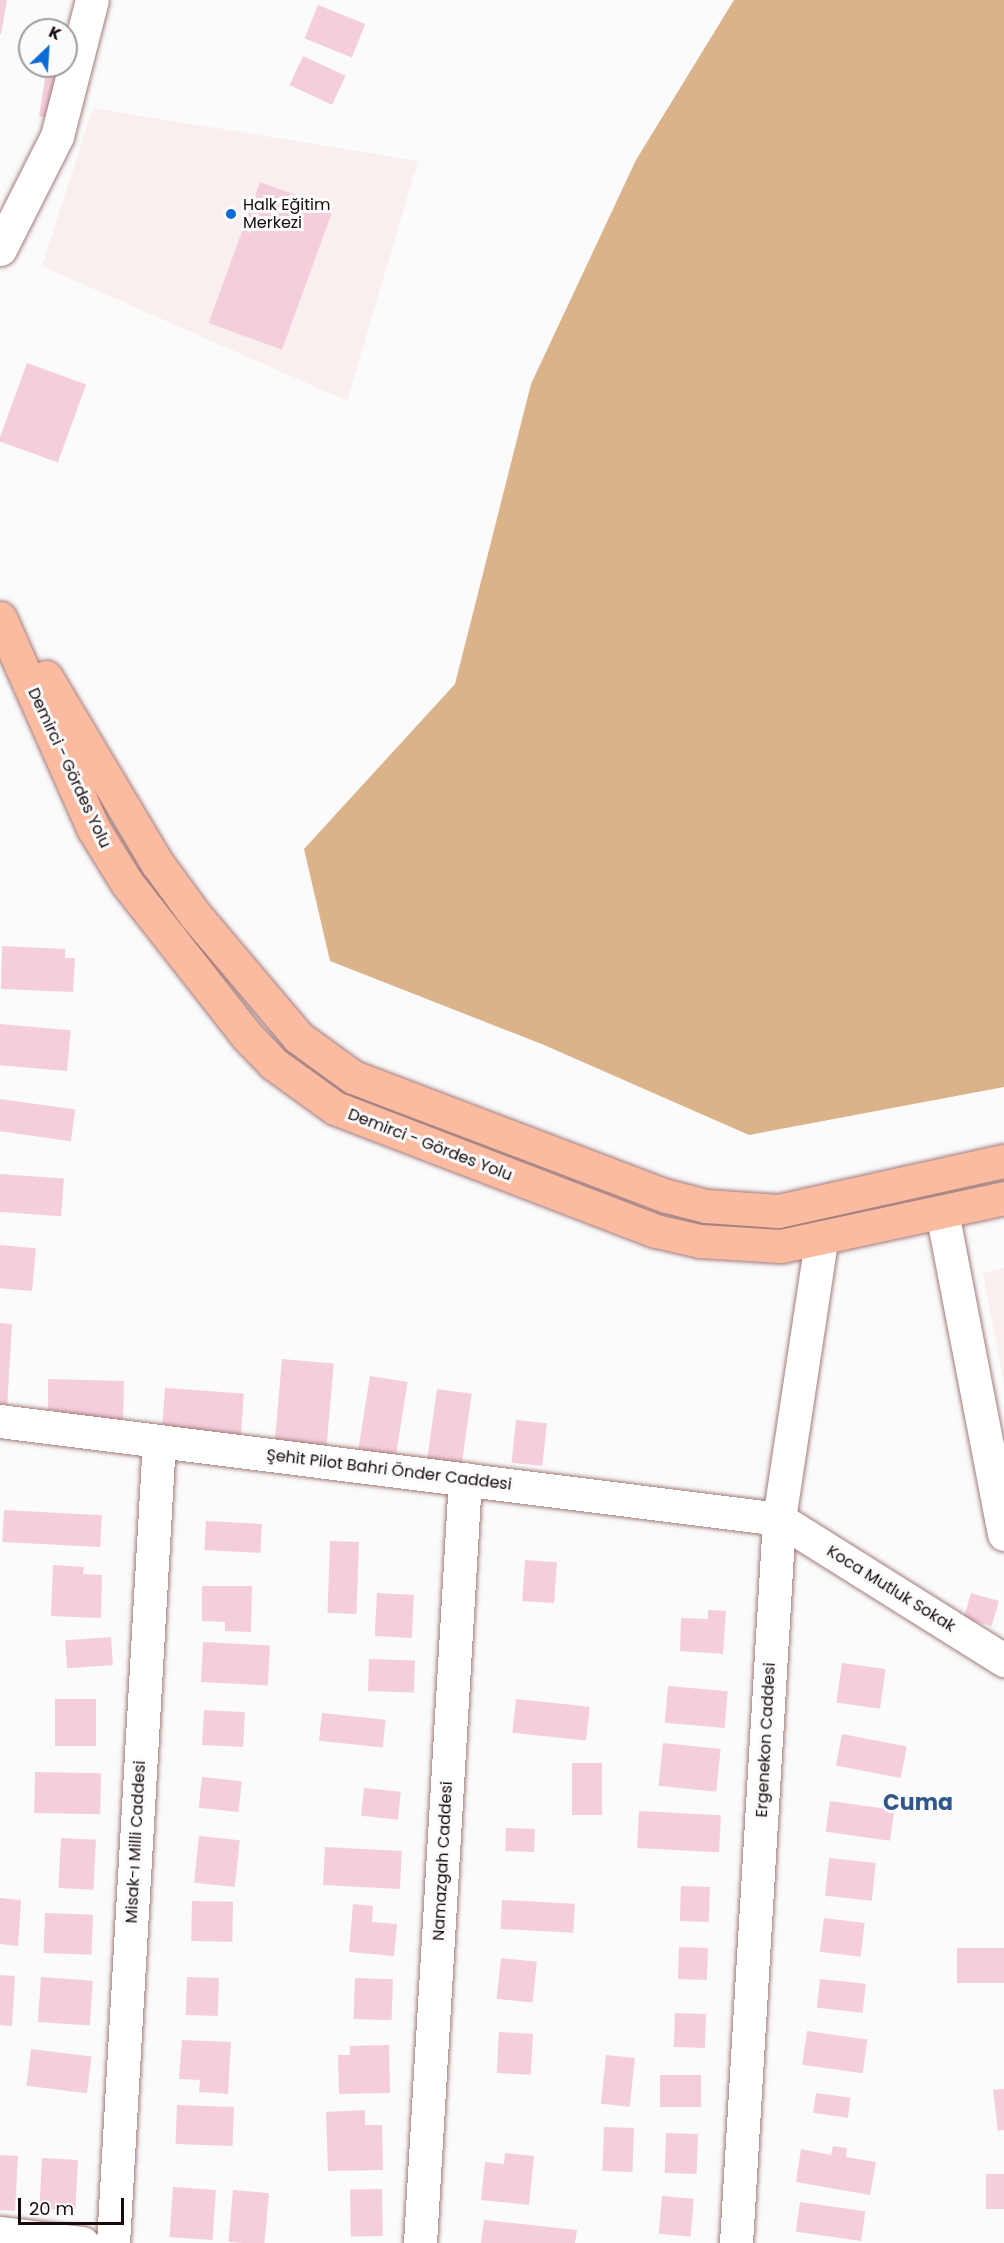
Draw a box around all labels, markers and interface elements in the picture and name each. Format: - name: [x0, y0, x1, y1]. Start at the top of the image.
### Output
- north arrow: [18, 18, 78, 78]
- text: K: [45, 20, 65, 46]
- place label: Halk Eğitim Merkezi: [243, 195, 331, 233]
- marker: Halk Eğitim Merkezi: [224, 207, 238, 221]
- street label: Demirci - Gördes Yolu: [23, 685, 115, 851]
- street label: Demirci - Gördes Yolu: [345, 1105, 515, 1185]
- street label: Şehit Pilot Bahri Önder Caddesi: [265, 1445, 513, 1495]
- street label: Koca Mutluk Sokak: [823, 1542, 959, 1636]
- street label: Ergenekon Caddesi: [752, 1662, 780, 1818]
- street label: Misak-ı Milli Caddesi: [122, 1760, 150, 1924]
- street label: Namazgah Caddesi: [429, 1781, 457, 1941]
- district label: Cuma: [883, 1790, 953, 1816]
- scale bar: [21, 2186, 128, 2224]
- text: 20 m: [29, 2196, 74, 2221]

